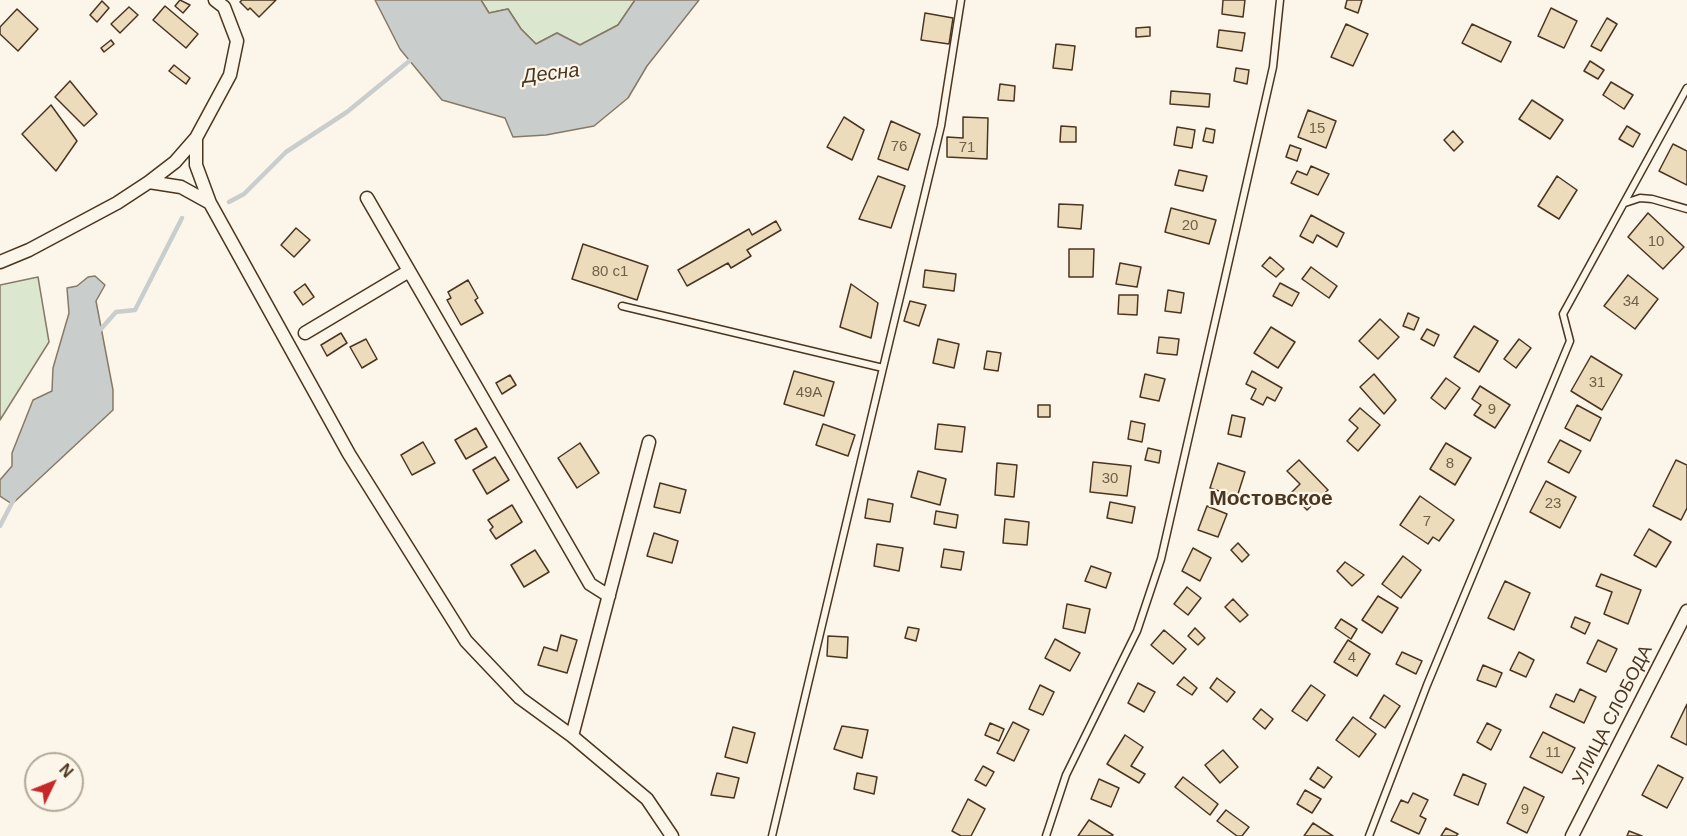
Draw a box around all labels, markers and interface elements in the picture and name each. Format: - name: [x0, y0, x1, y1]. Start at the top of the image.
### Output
- water label: Десна: [521, 59, 581, 89]
- house number: 15: [1309, 120, 1325, 138]
- house number: 76: [891, 138, 907, 156]
- house number: 71: [959, 139, 975, 157]
- house number: 20: [1182, 217, 1198, 235]
- house number: 10: [1648, 233, 1664, 251]
- house number: 80 с1: [592, 263, 628, 281]
- house number: 34: [1623, 293, 1639, 311]
- house number: 31: [1589, 374, 1605, 392]
- house number: 49А: [796, 384, 822, 402]
- house number: 9: [1488, 401, 1496, 419]
- house number: 8: [1446, 455, 1454, 473]
- house number: 30: [1102, 470, 1118, 488]
- district label: Мостовское: [1209, 486, 1333, 512]
- house number: 23: [1545, 495, 1561, 513]
- house number: 7: [1423, 513, 1431, 531]
- street label: УЛИЦА СЛОБОДА: [1569, 642, 1657, 788]
- house number: 4: [1348, 649, 1356, 667]
- house number: 11: [1545, 744, 1561, 762]
- north arrow: [24, 752, 84, 812]
- text: N: [56, 761, 76, 781]
- house number: 9: [1521, 801, 1529, 819]

